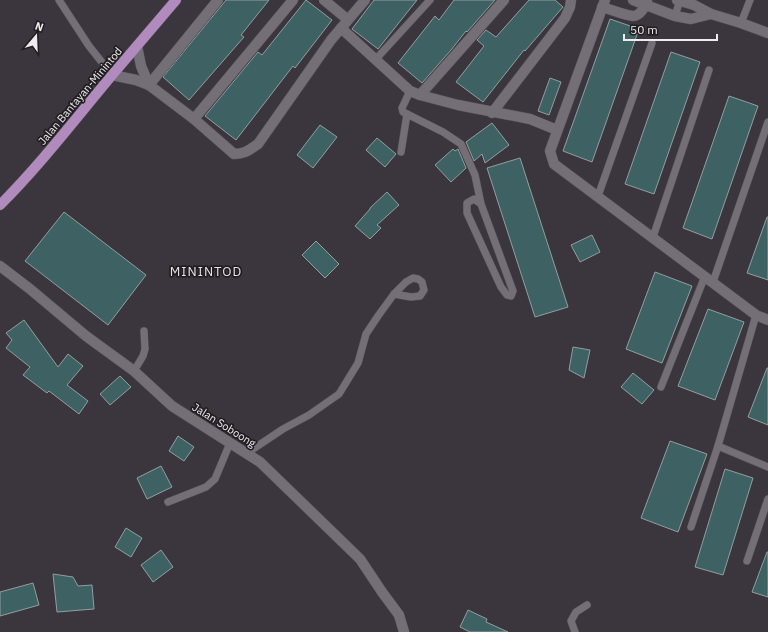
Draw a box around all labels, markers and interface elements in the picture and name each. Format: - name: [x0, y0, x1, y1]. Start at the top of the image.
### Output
- north arrow: [16, 16, 56, 56]
- scale bar: [624, 16, 717, 42]
- text: N: [33, 19, 45, 34]
- text: 50 m: [630, 22, 658, 37]
- street label: Jalan Bantayan-Minintod: [35, 44, 125, 148]
- district label: MININTOD: [170, 263, 242, 280]
- street label: Jalan Soboong: [190, 400, 259, 450]

